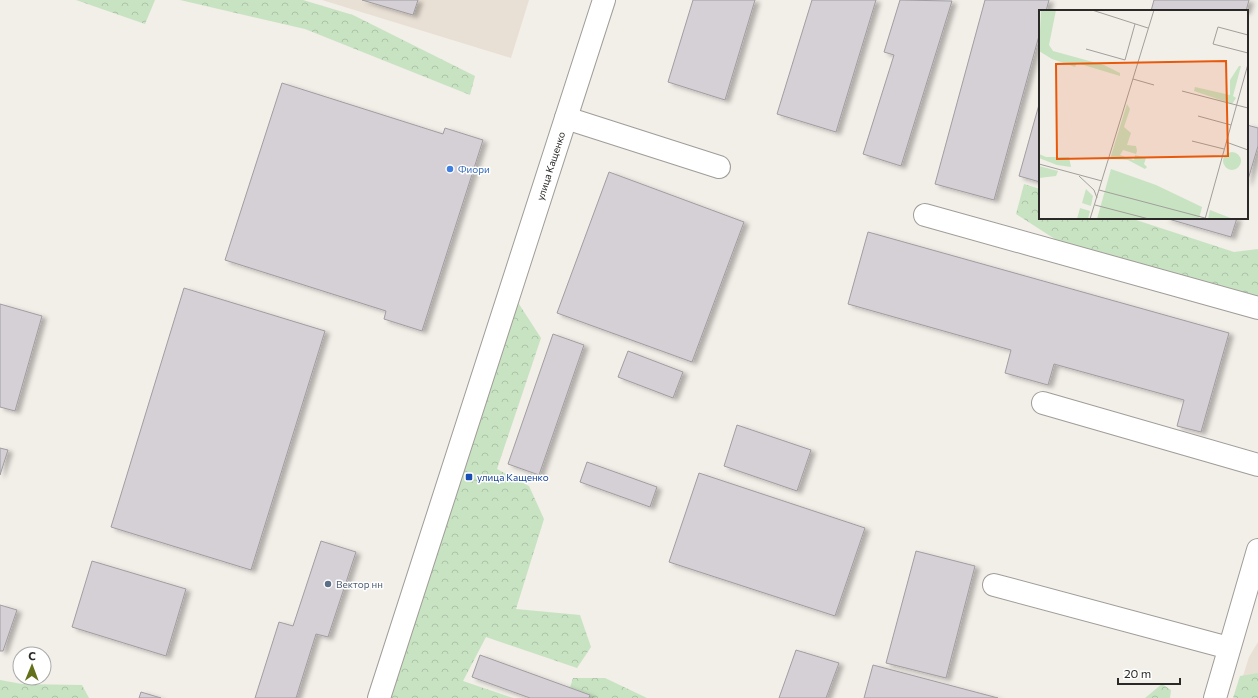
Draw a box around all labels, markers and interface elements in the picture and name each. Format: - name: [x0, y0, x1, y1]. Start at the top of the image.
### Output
- inset map: [1039, 10, 1248, 219]
- street label: улица Кащенко: [534, 130, 567, 202]
- place label: Фиори: [458, 163, 490, 175]
- marker: Фиори: [445, 164, 455, 174]
- place label: улица Кащенко: [477, 471, 549, 483]
- marker: улица Кащенко: [464, 472, 474, 482]
- place label: Вектор нн: [336, 578, 383, 590]
- marker: Вектор нн: [323, 579, 333, 589]
- north arrow: [12, 646, 52, 686]
- text: С: [28, 649, 37, 662]
- scale bar: [1118, 660, 1180, 686]
- text: 20 m: [1124, 666, 1151, 680]

